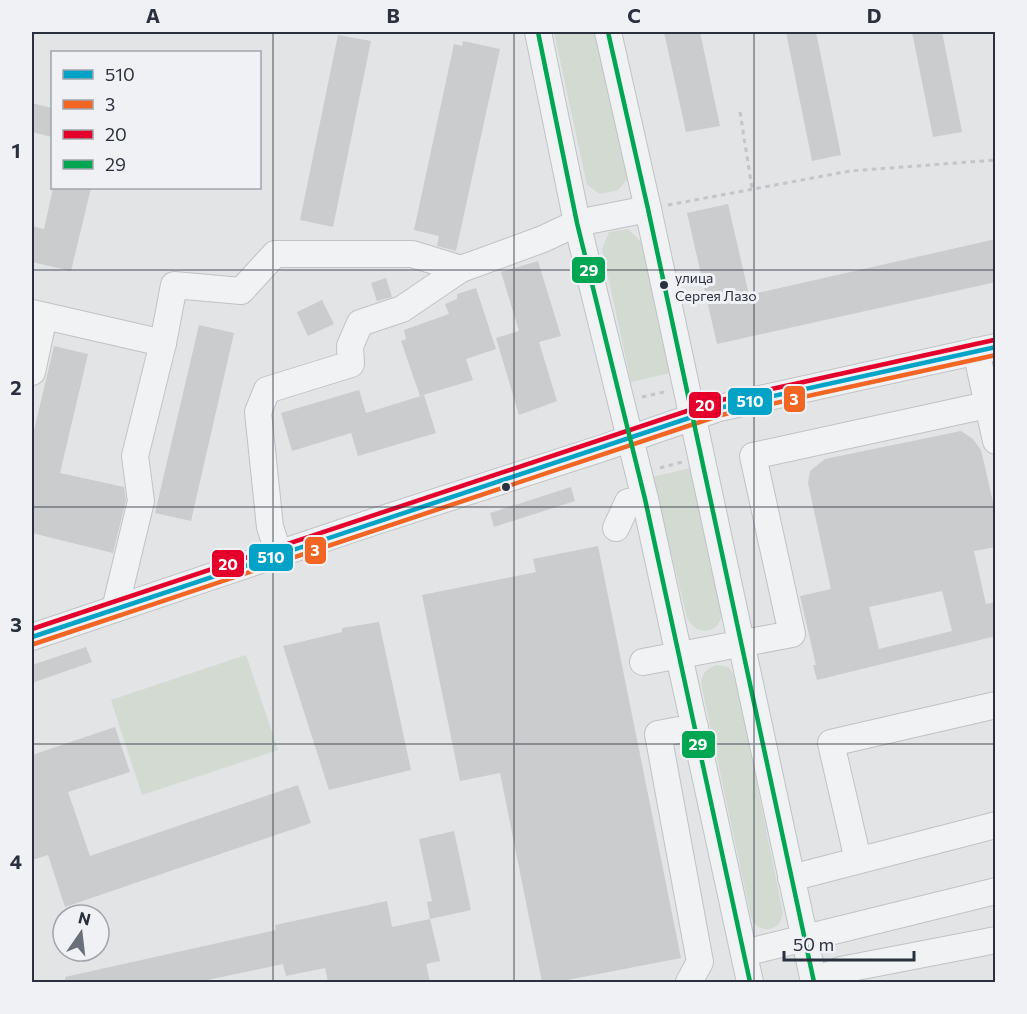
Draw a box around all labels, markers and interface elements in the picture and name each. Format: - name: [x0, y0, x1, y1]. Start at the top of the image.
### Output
- text: A: [146, 3, 160, 27]
- text: B: [386, 3, 400, 27]
- text: C: [627, 3, 641, 27]
- text: D: [867, 3, 881, 27]
- legend: [51, 51, 261, 189]
- text: 510: [105, 63, 135, 85]
- text: 3: [105, 93, 115, 115]
- text: 20: [105, 123, 127, 145]
- text: 1: [11, 138, 21, 162]
- text: 29: [105, 153, 126, 175]
- line badge: 29: [571, 256, 606, 284]
- text: 29: [580, 260, 599, 279]
- place label: улица Сергея Лазо: [675, 269, 757, 304]
- marker: улица Сергея Лазо: [658, 279, 670, 291]
- text: 2: [10, 375, 22, 399]
- line badge: 3: [783, 385, 806, 413]
- line badge: 510: [727, 387, 773, 416]
- text: 3: [789, 389, 799, 408]
- line badge: 20: [688, 391, 722, 419]
- text: 510: [736, 391, 764, 410]
- text: 20: [695, 395, 715, 414]
- unlabelled marker: [500, 481, 512, 493]
- line badge: 3: [304, 536, 327, 565]
- text: 3: [310, 540, 320, 559]
- line badge: 510: [248, 543, 294, 572]
- text: 510: [257, 547, 285, 566]
- line badge: 20: [211, 549, 245, 578]
- text: 20: [218, 554, 238, 573]
- text: 3: [10, 612, 22, 636]
- line badge: 29: [681, 730, 716, 759]
- text: 29: [689, 734, 708, 753]
- text: 4: [10, 849, 22, 873]
- north arrow: [51, 903, 111, 963]
- text: N: [77, 907, 93, 929]
- scale bar: [784, 924, 914, 962]
- text: 50 m: [793, 933, 834, 955]

